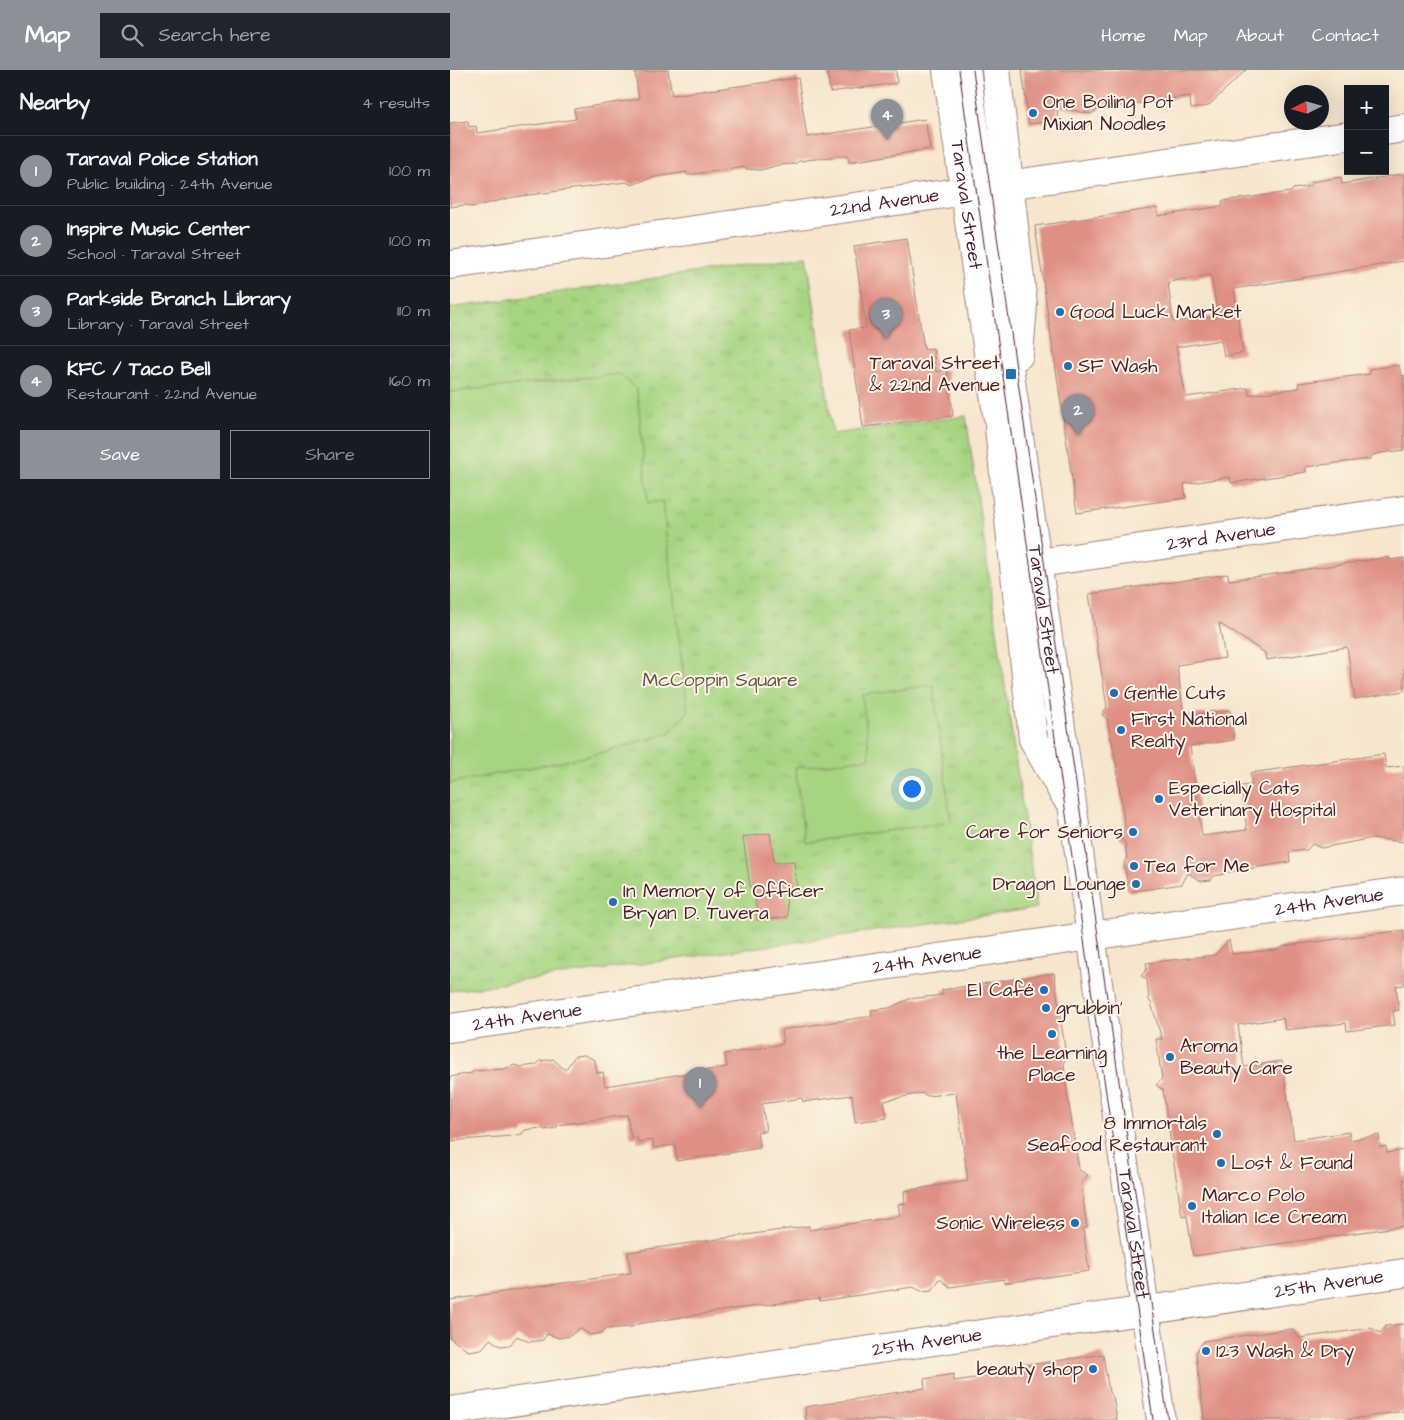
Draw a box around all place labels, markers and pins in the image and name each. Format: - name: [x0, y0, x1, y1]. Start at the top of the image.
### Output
- place label: One Boiling Pot Mixian Noodles: [1043, 89, 1174, 138]
- pin: 4: [871, 99, 903, 140]
- marker: One Boiling Pot Mixian Noodles: [1027, 107, 1039, 119]
- pin: 3: [870, 298, 902, 339]
- place label: Good Luck Market: [1070, 299, 1242, 326]
- marker: Good Luck Market: [1054, 306, 1066, 318]
- place label: Taraval Street & 22nd Avenue: [869, 350, 1000, 399]
- place label: SF Wash: [1078, 353, 1158, 380]
- marker: SF Wash: [1062, 360, 1074, 372]
- marker: Taraval Street & 22nd Avenue: [1004, 367, 1018, 381]
- pin: 2: [1062, 394, 1094, 435]
- place label: Gentle Cuts: [1124, 680, 1226, 707]
- marker: Gentle Cuts: [1108, 687, 1120, 699]
- place label: First National Realty: [1131, 706, 1247, 756]
- marker: First National Realty: [1115, 724, 1127, 736]
- place label: Especially Cats Veterinary Hospital: [1169, 775, 1336, 825]
- marker: Especially Cats Veterinary Hospital: [1153, 793, 1165, 805]
- place label: Care for Seniors: [966, 819, 1123, 846]
- marker: Care for Seniors: [1127, 826, 1139, 838]
- place label: Tea for Me: [1144, 853, 1249, 880]
- marker: Tea for Me: [1128, 860, 1140, 872]
- place label: Dragon Lounge: [993, 871, 1126, 899]
- place label: In Memory of Officer Bryan D. Tuvera: [623, 878, 824, 928]
- marker: Dragon Lounge: [1130, 878, 1142, 890]
- marker: In Memory of Officer Bryan D. Tuvera: [607, 896, 619, 908]
- place label: El Café: [967, 977, 1034, 1004]
- marker: El Café: [1038, 984, 1050, 996]
- place label: grubbin': [1056, 995, 1123, 1023]
- marker: grubbin': [1040, 1002, 1052, 1014]
- marker: the Learning Place: [1046, 1028, 1058, 1040]
- place label: Aroma Beauty Care: [1180, 1033, 1293, 1083]
- place label: the Learning Place: [997, 1040, 1107, 1089]
- marker: Aroma Beauty Care: [1164, 1051, 1176, 1063]
- pin: 1: [684, 1067, 716, 1108]
- place label: 8 Immortals Seafood Restaurant: [1027, 1110, 1207, 1159]
- marker: 8 Immortals Seafood Restaurant: [1211, 1128, 1223, 1140]
- place label: Lost & Found: [1231, 1150, 1353, 1177]
- marker: Lost & Found: [1215, 1157, 1227, 1169]
- place label: Marco Polo Italian Ice Cream: [1202, 1182, 1347, 1231]
- marker: Marco Polo Italian Ice Cream: [1186, 1200, 1198, 1212]
- place label: Sonic Wireless: [936, 1210, 1065, 1237]
- marker: Sonic Wireless: [1069, 1217, 1081, 1229]
- place label: 123 Wash & Dry: [1216, 1338, 1355, 1366]
- marker: 123 Wash & Dry: [1200, 1345, 1212, 1357]
- place label: beauty shop: [977, 1356, 1083, 1384]
- marker: beauty shop: [1087, 1363, 1099, 1375]

